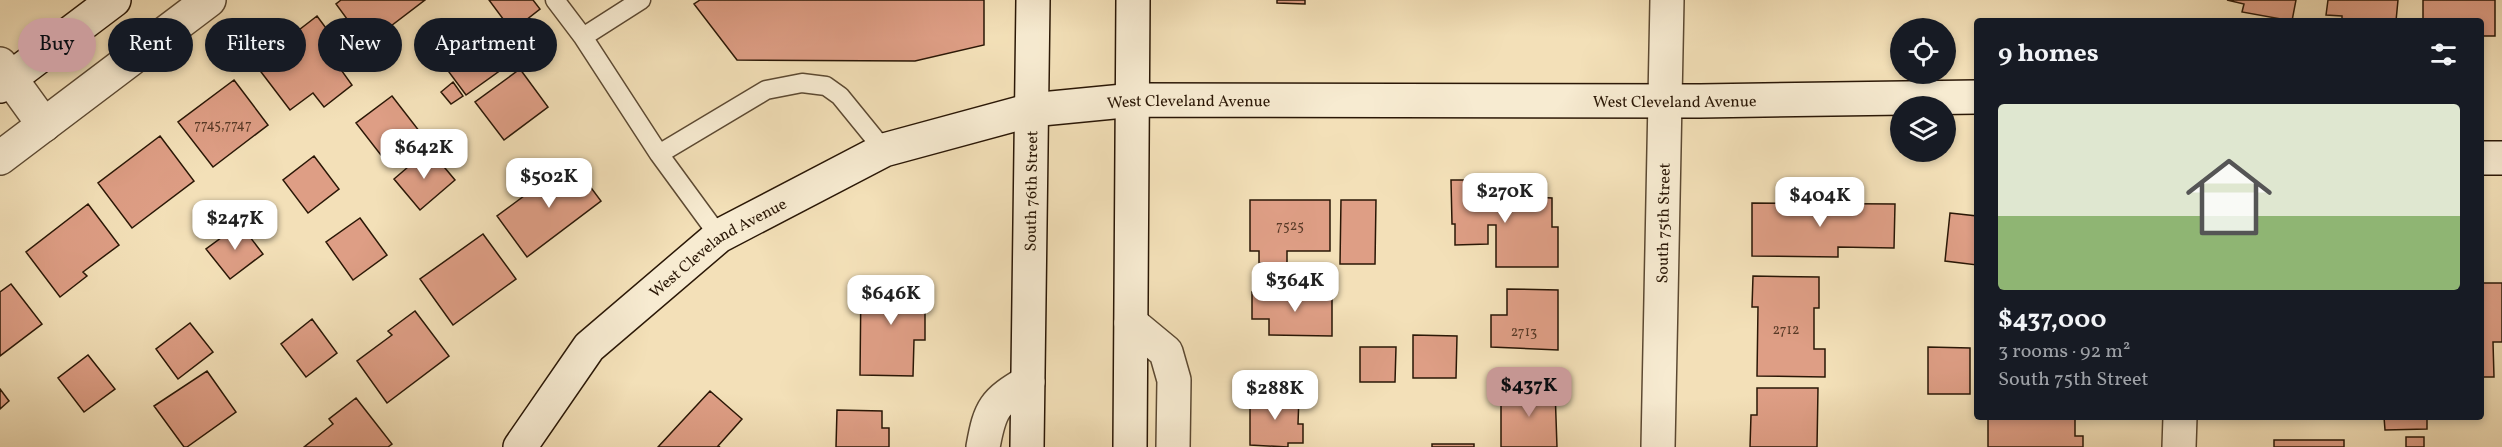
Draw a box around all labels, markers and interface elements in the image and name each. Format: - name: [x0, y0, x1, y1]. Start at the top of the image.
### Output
- chip: Buy: [18, 18, 96, 72]
- chip: Rent: [108, 18, 193, 72]
- chip: Filters: [205, 18, 306, 72]
- chip: New: [318, 18, 402, 72]
- chip: Apartment: [414, 18, 557, 72]
- map controls: [1890, 18, 1956, 162]
- button: locate: [1890, 18, 1956, 84]
- text: 9 homes: [1998, 36, 2099, 72]
- icon: filters: [2427, 38, 2460, 71]
- street label: West Cleveland Avenue: [1106, 91, 1270, 116]
- street label: West Cleveland Avenue: [1593, 91, 1757, 114]
- button: layers: [1890, 96, 1956, 162]
- house number: 7745,7747: [194, 116, 252, 135]
- pin: $642K: [382, 129, 466, 180]
- street label: South 76th Street: [1021, 130, 1044, 252]
- text: $642K: [395, 134, 453, 162]
- icon: home: [2175, 143, 2283, 251]
- pin: $502K: [507, 158, 591, 209]
- street label: South 75th Street: [1652, 162, 1677, 284]
- text: $502K: [520, 163, 578, 191]
- pin: $270K: [1463, 173, 1547, 224]
- pin: $404K: [1778, 177, 1862, 228]
- text: $270K: [1477, 178, 1534, 206]
- text: $404K: [1789, 182, 1851, 210]
- street label: West Cleveland Avenue: [645, 194, 791, 304]
- pin: $247K: [193, 200, 277, 251]
- text: $247K: [206, 205, 264, 233]
- house number: 7525: [1276, 217, 1304, 236]
- pin: $364K: [1253, 262, 1337, 313]
- text: $364K: [1266, 267, 1324, 295]
- pin: $646K: [849, 275, 933, 326]
- text: $646K: [861, 280, 921, 308]
- text: $437,000: [1998, 302, 2107, 338]
- house number: 2712: [1773, 321, 1799, 340]
- house number: 2713: [1511, 323, 1537, 342]
- text: 3 rooms · 92 m²: [1998, 338, 2130, 366]
- text: South 75th Street: [1998, 366, 2149, 394]
- pin: $437K: [1487, 367, 1571, 418]
- pin: $288K: [1233, 370, 1317, 421]
- text: $437K: [1501, 372, 1557, 400]
- text: $288K: [1246, 375, 1304, 403]

